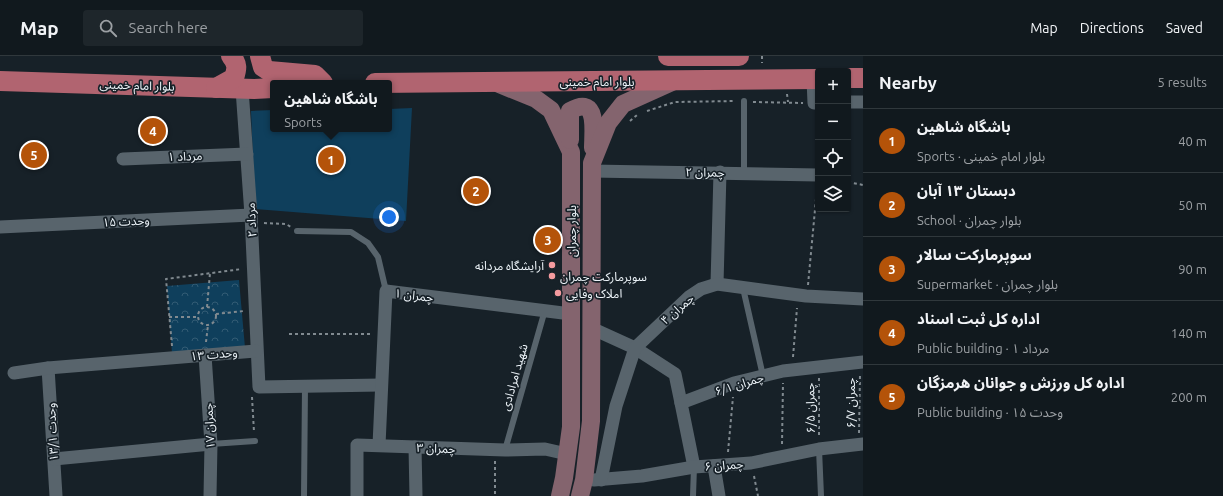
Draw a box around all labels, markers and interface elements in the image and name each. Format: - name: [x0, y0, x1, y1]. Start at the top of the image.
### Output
- search box: [83, 10, 363, 46]
- text: Map: [20, 17, 59, 39]
- icon: search: [97, 17, 119, 39]
- text: Search here: [129, 19, 208, 36]
- text: Map: [1030, 20, 1058, 36]
- text: Directions: [1080, 20, 1144, 36]
- text: Saved: [1166, 20, 1203, 36]
- map controls: [815, 68, 851, 212]
- button: +: [815, 68, 851, 104]
- text: Nearby: [879, 73, 937, 92]
- street label: بلوار امام خمینی: [559, 75, 635, 91]
- text: 5 results: [1157, 75, 1207, 89]
- street label: بلوار امام خمینی: [99, 77, 175, 96]
- popup: [270, 80, 392, 132]
- text: باشگاه شاهین: [284, 90, 378, 107]
- button: −: [815, 104, 851, 140]
- text: Sports: [284, 115, 322, 129]
- pin: 4: [140, 116, 166, 146]
- text: باشگاه شاهین: [917, 118, 1011, 135]
- text: 1: [888, 134, 896, 148]
- text: 40 m: [1178, 134, 1207, 148]
- pin: 5: [21, 140, 47, 170]
- button: locate: [815, 140, 851, 176]
- pin: 1: [318, 145, 344, 175]
- street label: مرداد ۱: [167, 149, 203, 164]
- text: Sports · بلوار امام خمینی: [917, 149, 1045, 163]
- street label: چمران ۲: [685, 165, 725, 181]
- pin: 2: [463, 176, 489, 206]
- button: layers: [815, 176, 851, 212]
- text: دبستان ۱۳ آبان: [917, 182, 1016, 199]
- text: 2: [888, 198, 896, 212]
- text: 50 m: [1178, 198, 1207, 212]
- street label: مرداد ۲: [244, 202, 259, 238]
- street label: بلوار چمران: [565, 205, 580, 257]
- your location: [379, 207, 399, 227]
- street label: وحدت ۱۵: [102, 213, 150, 230]
- text: School · بلوار چمران: [917, 213, 1021, 227]
- pin: 3: [535, 225, 561, 255]
- text: سوپرمارکت سالار: [917, 246, 1032, 263]
- place label: آرایشگاه مردانه: [475, 259, 544, 273]
- marker: آرایشگاه مردانه: [547, 260, 557, 270]
- text: 3: [888, 262, 896, 276]
- text: 90 m: [1178, 262, 1207, 276]
- place label: سوپرمارکت چمران: [560, 270, 647, 285]
- marker: سوپرمارکت چمران: [547, 271, 557, 281]
- text: Supermarket · بلوار چمران: [917, 277, 1058, 291]
- street label: چمران ۱: [394, 286, 434, 306]
- place label: املاک وفایی: [566, 287, 622, 301]
- marker: املاک وفایی: [553, 288, 563, 298]
- street label: چمران ۴: [658, 291, 697, 328]
- text: اداره کل ثبت اسناد: [917, 310, 1040, 327]
- text: 4: [888, 326, 896, 340]
- text: 140 m: [1171, 326, 1207, 340]
- text: Public building · مرداد ۱: [917, 341, 1049, 355]
- street label: شهید امرادادی: [498, 342, 531, 412]
- street label: وحدت ۱۳: [190, 345, 238, 364]
- street label: چمران ۶/۱: [713, 370, 766, 400]
- text: اداره کل ورزش و جوانان هرمزگان: [917, 374, 1125, 391]
- street label: چمران ۶/۷: [844, 378, 859, 428]
- street label: چمران ۶/۵: [803, 383, 819, 433]
- text: 5: [888, 390, 896, 404]
- text: 200 m: [1171, 390, 1207, 404]
- street label: وحدت ۱۳/۱: [44, 402, 61, 462]
- street label: چمران ۱۷: [201, 403, 219, 449]
- text: Public building · وحدت ۱۵: [917, 405, 1063, 419]
- street label: چمران ۳: [416, 441, 456, 457]
- street label: چمران ۶: [704, 457, 744, 475]

